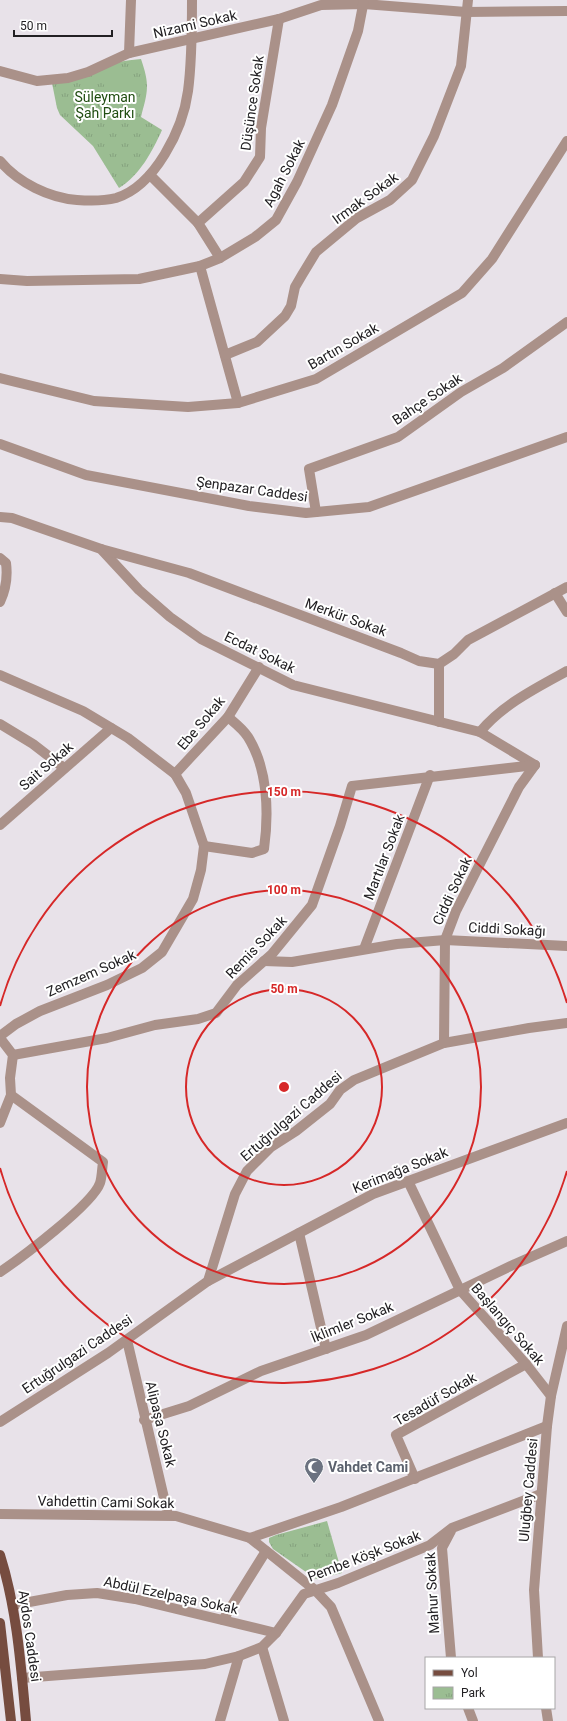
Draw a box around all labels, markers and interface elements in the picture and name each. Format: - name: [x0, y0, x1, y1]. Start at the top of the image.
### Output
- street label: Nizami Sokak: [152, 6, 239, 41]
- scale bar: [14, 12, 112, 38]
- text: 50 m: [20, 19, 47, 33]
- street label: Düşünce Sokak: [237, 54, 267, 152]
- park label: Süleyman Şah Parkı: [74, 89, 136, 121]
- street label: Agah Sokak: [260, 136, 308, 210]
- street label: Irmak Sokak: [329, 168, 402, 227]
- street label: Bartın Sokak: [305, 319, 382, 373]
- street label: Bahçe Sokak: [389, 369, 466, 428]
- street label: Şenpazar Caddesi: [195, 473, 309, 505]
- street label: Merkür Sokak: [303, 595, 390, 639]
- street label: Ecdat Sokak: [222, 628, 299, 676]
- street label: Ebe Sokak: [174, 692, 229, 753]
- street label: Sait Sokak: [16, 738, 77, 794]
- text: 150 m: [267, 785, 301, 799]
- street label: Martılar Sokak: [360, 811, 408, 902]
- street label: Ciddi Sokak: [429, 854, 475, 928]
- text: 100 m: [267, 883, 301, 897]
- street label: Remis Sokak: [222, 912, 290, 982]
- street label: Ciddi Sokağı: [468, 919, 546, 939]
- street label: Zemzem Sokak: [44, 946, 139, 1000]
- text: 50 m: [270, 982, 298, 996]
- street label: Ertuğrulgazi Caddesi: [237, 1068, 345, 1164]
- centre of rings: [277, 1080, 291, 1094]
- street label: Kerimağa Sokak: [350, 1143, 451, 1196]
- street label: Başlangıç Sokak: [468, 1280, 548, 1369]
- street label: İklimler Sokak: [309, 1298, 396, 1346]
- street label: Ertuğrulgazi Caddesi: [19, 1311, 135, 1397]
- street label: Tesadüf Sokak: [391, 1369, 480, 1429]
- street label: Alipaşa Sokak: [143, 1379, 180, 1469]
- street label: Uluğbey Caddesi: [516, 1438, 540, 1542]
- mosque icon: Vahdet Cami: [303, 1456, 325, 1484]
- place label: Vahdet Cami: [328, 1459, 408, 1475]
- street label: Vahdettin Cami Sokak: [37, 1493, 176, 1511]
- street label: Pembe Köşk Sokak: [305, 1527, 424, 1585]
- street label: Mahur Sokak: [422, 1551, 442, 1634]
- street label: Abdül Ezelpaşa Sokak: [102, 1573, 241, 1617]
- street label: Aydos Caddesi: [16, 1589, 44, 1683]
- legend: [425, 1657, 555, 1709]
- text: Yol: [461, 1666, 478, 1680]
- text: Park: [461, 1686, 486, 1700]

